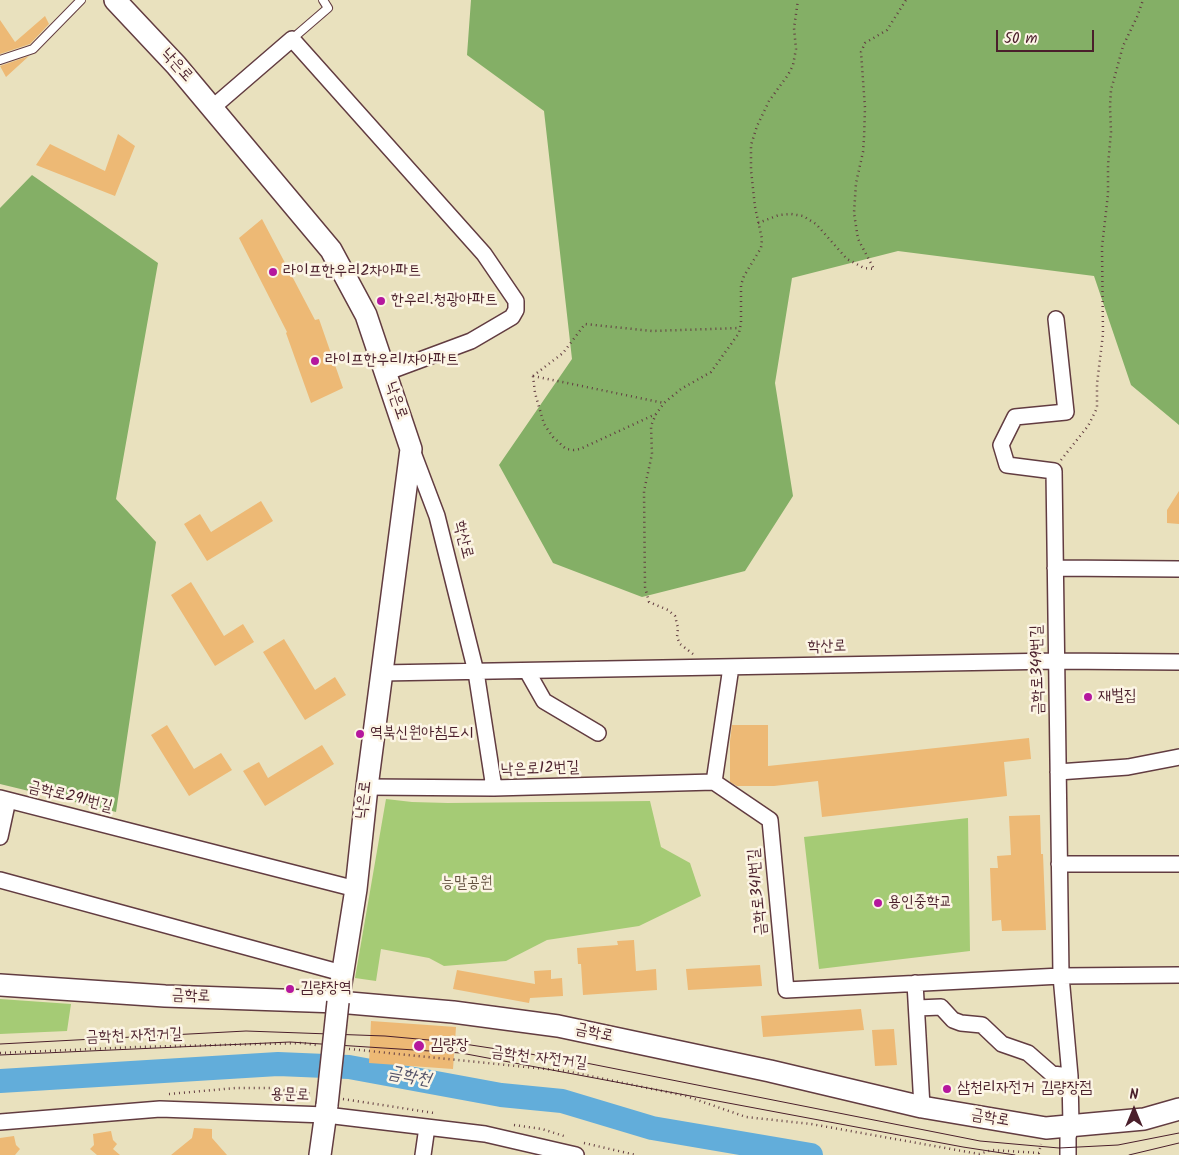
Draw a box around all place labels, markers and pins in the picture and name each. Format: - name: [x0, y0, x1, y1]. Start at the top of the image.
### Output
- place label: 라이프한우리2차아파트: [283, 262, 421, 282]
- marker: 라이프한우리2차아파트: [267, 266, 279, 278]
- place label: 한우리.청광아파트: [391, 291, 498, 311]
- marker: 한우리.청광아파트: [375, 295, 387, 307]
- place label: 라이프한우리1차아파트: [325, 351, 459, 371]
- marker: 라이프한우리1차아파트: [309, 355, 321, 367]
- place label: 재벌집: [1098, 687, 1137, 707]
- marker: 재벌집: [1082, 691, 1094, 703]
- place label: 역북신원아침도시: [370, 724, 473, 744]
- marker: 역북신원아침도시: [354, 728, 366, 740]
- place label: 용인중학교: [888, 893, 952, 913]
- marker: 용인중학교: [872, 897, 884, 909]
- place label: 김량장역: [300, 979, 352, 999]
- marker: 김량장역: [284, 983, 296, 995]
- place label: 김량장: [430, 1036, 469, 1056]
- marker: 김량장: [412, 1039, 426, 1053]
- place label: 삼천리자전거 김량장점: [957, 1079, 1092, 1099]
- marker: 삼천리자전거 김량장점: [941, 1083, 953, 1095]

